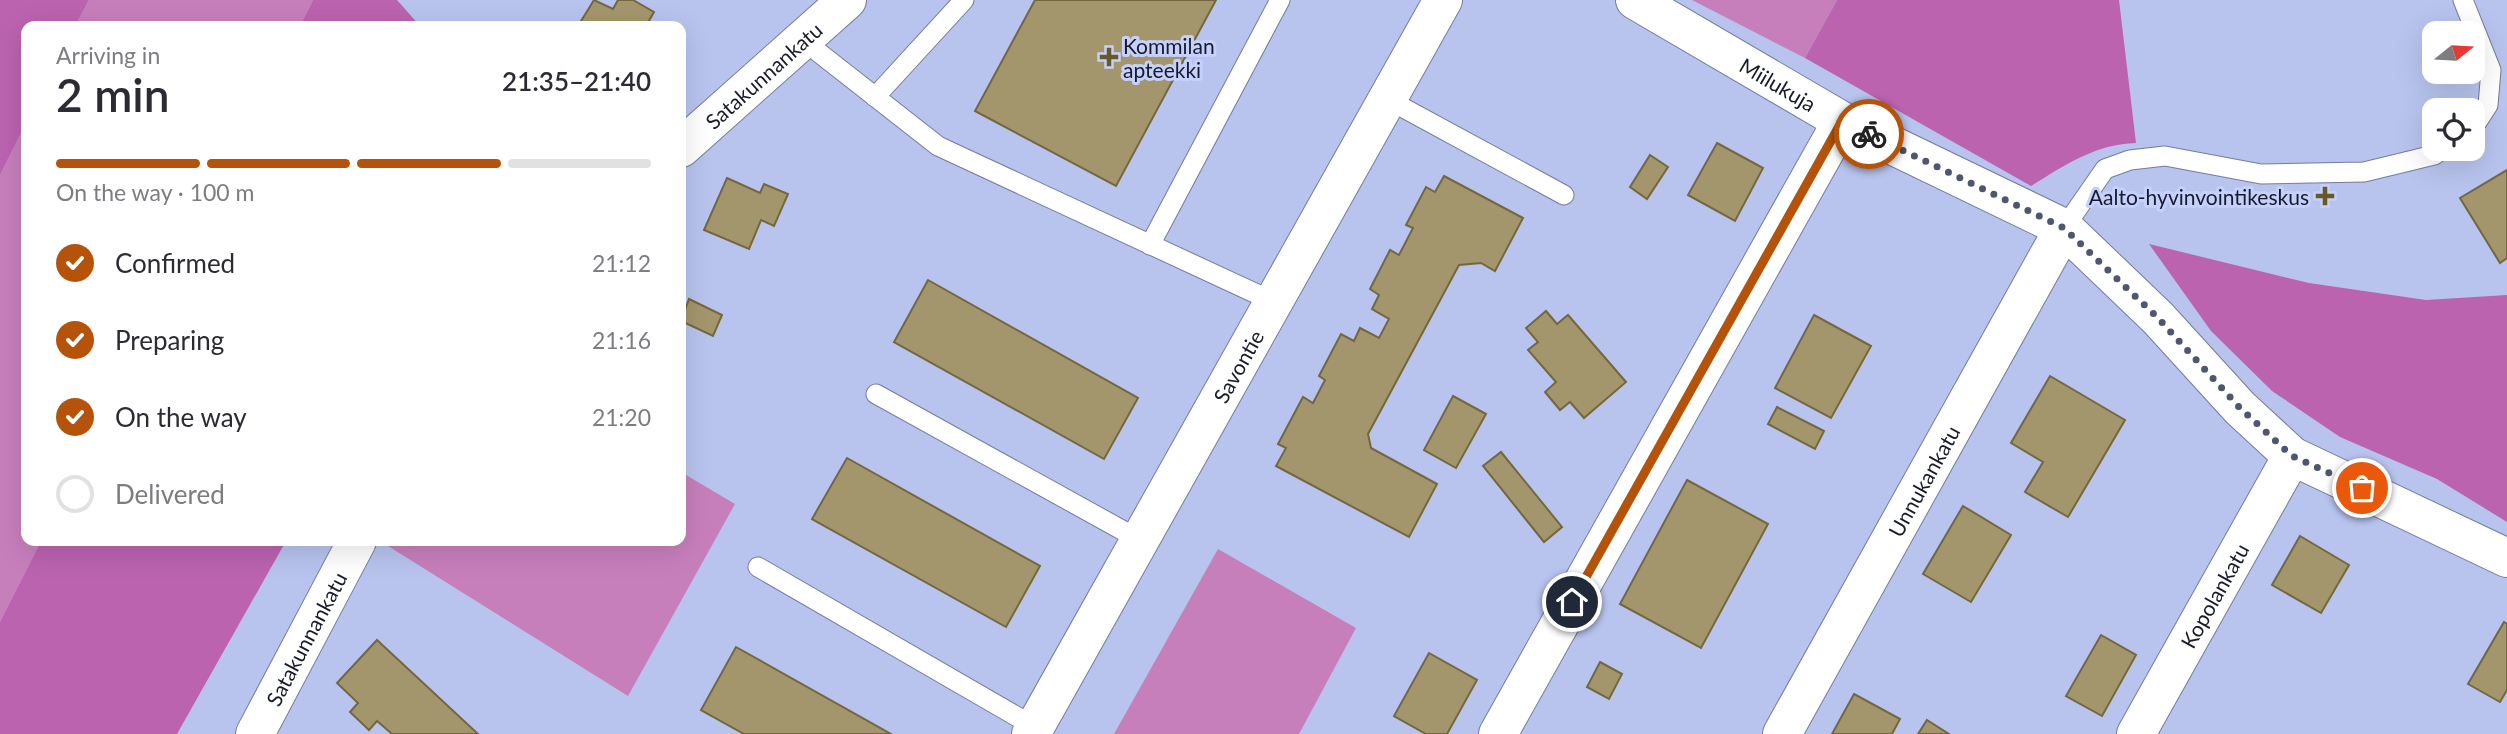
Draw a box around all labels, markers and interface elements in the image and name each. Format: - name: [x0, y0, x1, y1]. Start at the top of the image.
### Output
- street label: Satakunnankatu: [700, 16, 827, 133]
- north arrow: [2422, 21, 2485, 84]
- map controls: [2422, 21, 2485, 161]
- place label: Kommilan apteekki: [1123, 33, 1215, 82]
- text: Arriving in: [56, 41, 160, 69]
- marker: Kommilan apteekki: [1101, 49, 1117, 65]
- street label: Miilukuja: [1736, 52, 1821, 116]
- text: 21:35–21:40: [502, 65, 651, 97]
- text: 2 min: [56, 67, 170, 122]
- button: locate: [2422, 98, 2485, 161]
- courier: [1834, 99, 1904, 169]
- icon: bike: [1850, 115, 1888, 153]
- text: On the way · 100 m: [56, 178, 255, 206]
- place label: Aalto-hyvinvointikeskus: [2089, 184, 2309, 209]
- marker: Aalto-hyvinvointikeskus: [2315, 186, 2335, 206]
- icon: check: [56, 244, 94, 282]
- text: Confirmed: [115, 247, 235, 279]
- text: 21:12: [592, 249, 651, 277]
- icon: check: [56, 321, 94, 359]
- text: Preparing: [115, 324, 224, 356]
- street label: Savontie: [1207, 325, 1268, 407]
- text: 21:16: [592, 326, 651, 354]
- icon: check: [56, 398, 94, 436]
- text: On the way: [115, 401, 247, 433]
- text: 21:20: [592, 403, 651, 431]
- street label: Unnukankatu: [1882, 421, 1964, 541]
- pin: [2332, 458, 2392, 518]
- icon: bag: [2343, 469, 2381, 507]
- text: Delivered: [115, 478, 225, 510]
- street label: Kopolankatu: [2174, 539, 2253, 652]
- street label: Satakunnankatu: [260, 567, 351, 710]
- pin: [1542, 572, 1602, 632]
- icon: home: [1553, 583, 1591, 621]

